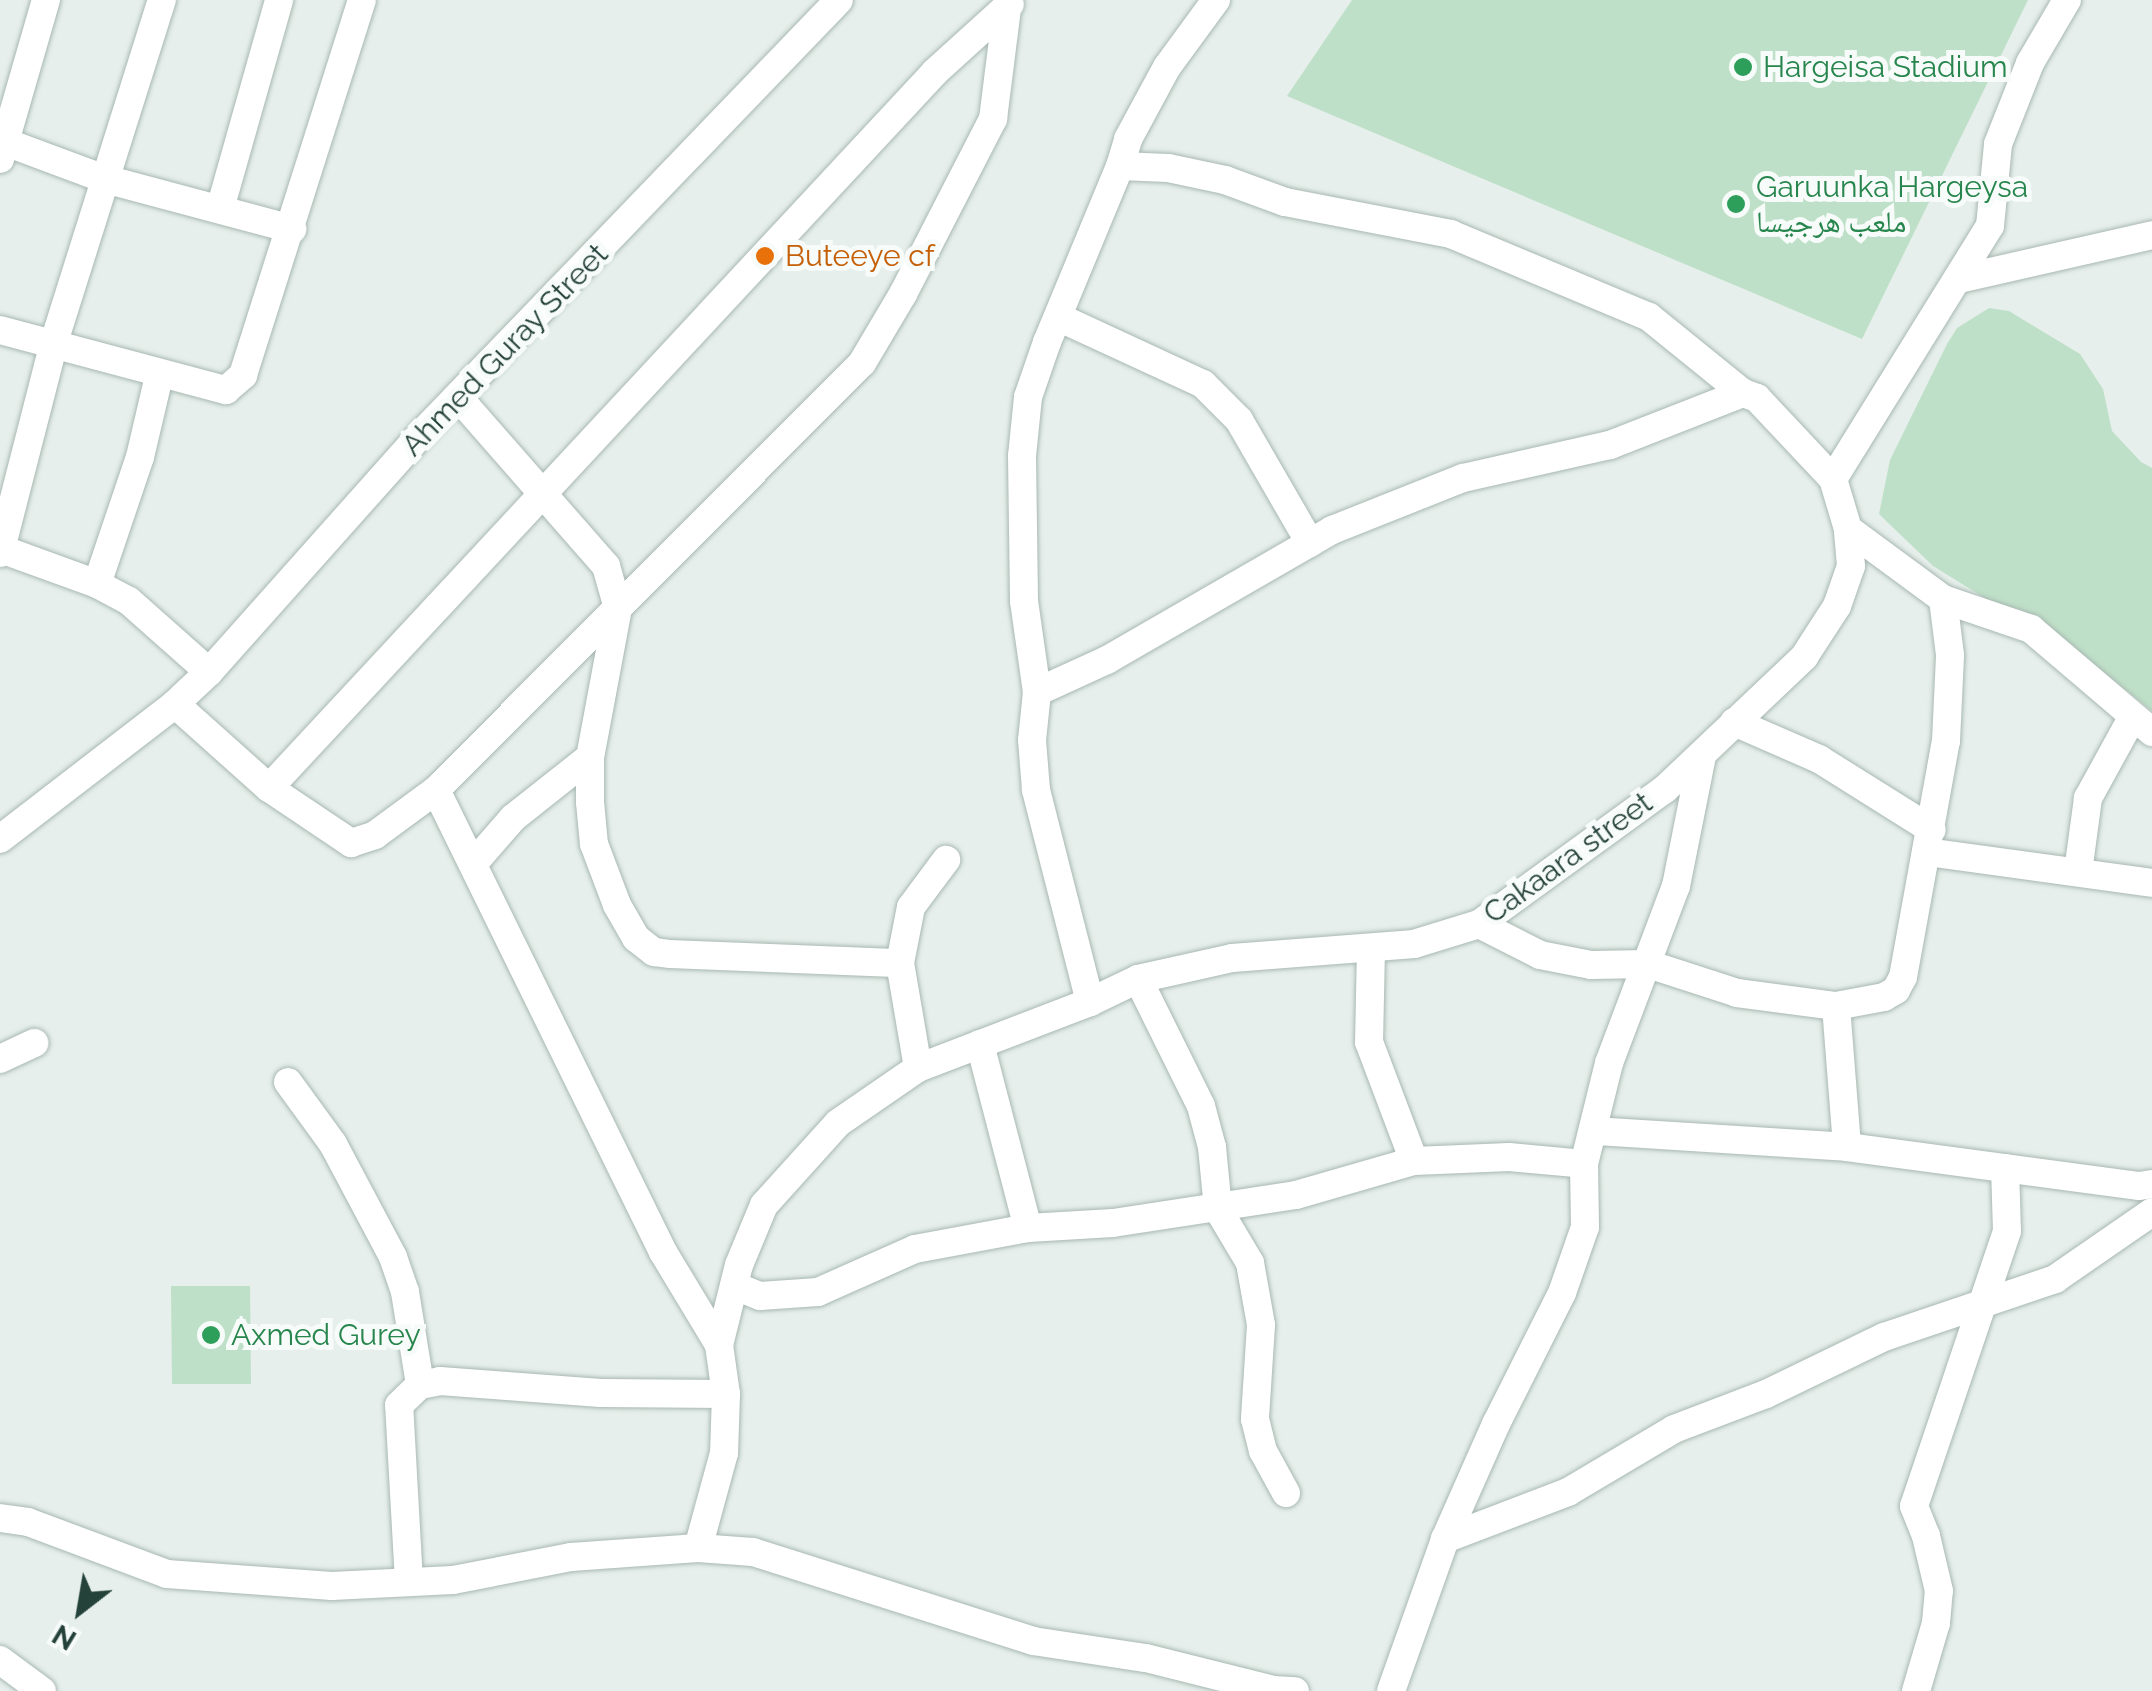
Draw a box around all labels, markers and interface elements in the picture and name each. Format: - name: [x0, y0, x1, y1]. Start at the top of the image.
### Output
- place label: Hargeisa Stadium: [1763, 49, 2008, 85]
- marker: Hargeisa Stadium: [1732, 56, 1754, 78]
- place label: Garuunka Hargeysa ملعب هرجيسا: [1756, 169, 2028, 240]
- marker: Garuunka Hargeysa ملعب هرجيسا: [1725, 193, 1747, 215]
- street label: Ahmed Guray Street: [394, 236, 616, 464]
- place label: Buteeye cf: [785, 238, 935, 274]
- marker: Buteeye cf: [754, 245, 776, 267]
- street label: Cakaara street: [1477, 785, 1659, 931]
- place label: Axmed Gurey: [231, 1317, 421, 1353]
- marker: Axmed Gurey: [200, 1324, 222, 1346]
- north arrow: [30, 1561, 130, 1661]
- text: N: [47, 1617, 82, 1657]

